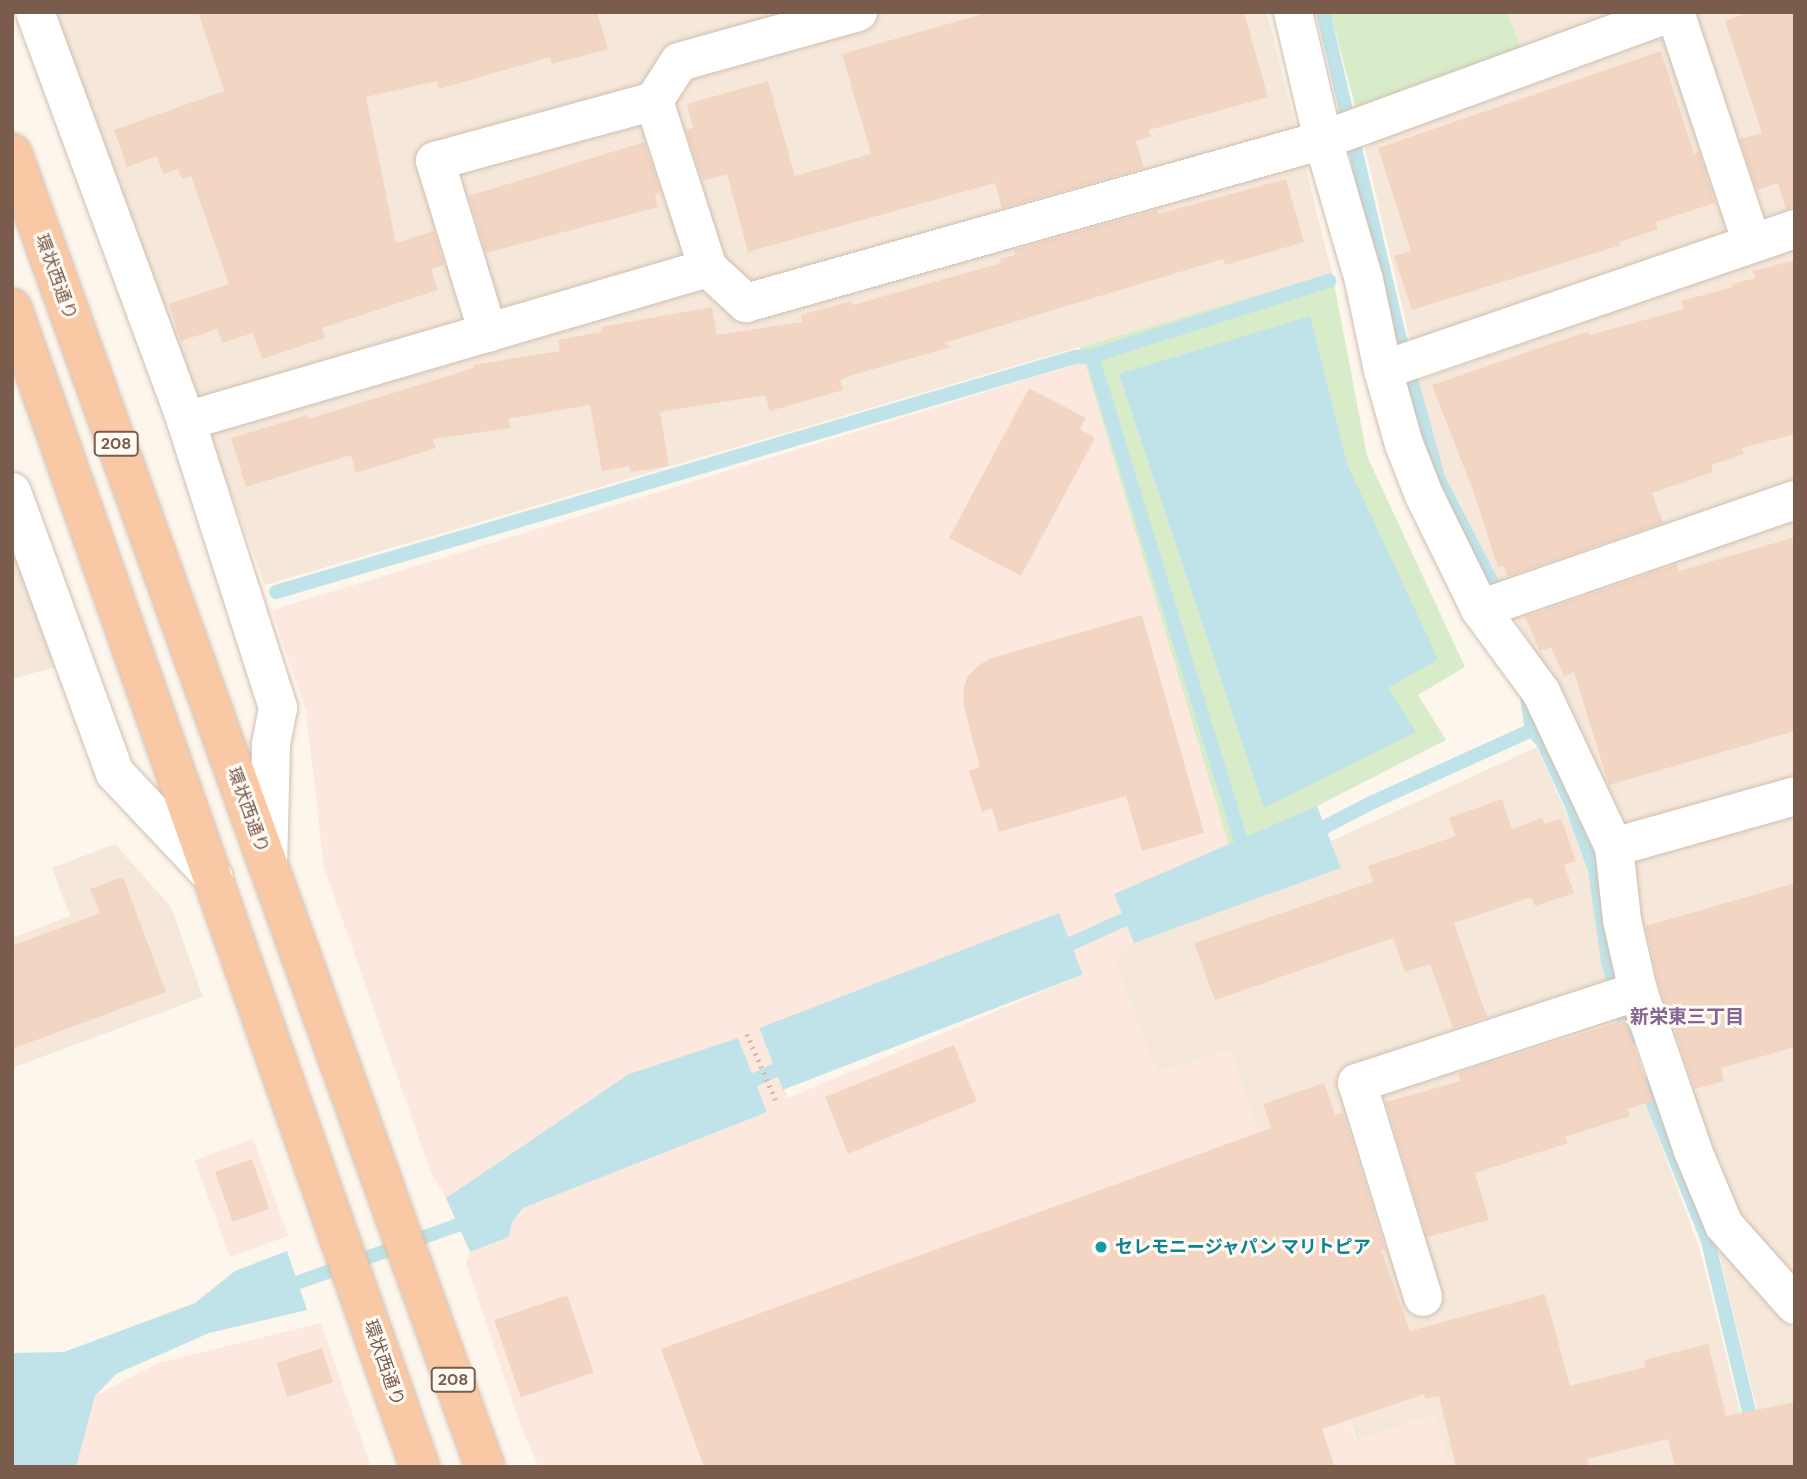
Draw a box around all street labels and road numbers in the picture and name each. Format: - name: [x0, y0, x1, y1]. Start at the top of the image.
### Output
- street label: 環状西通り: [30, 231, 82, 323]
- road number: 208: [93, 432, 139, 457]
- street label: 環状西通り: [222, 764, 274, 856]
- street label: 環状西通り: [359, 1317, 409, 1409]
- road number: 208: [430, 1368, 476, 1392]

